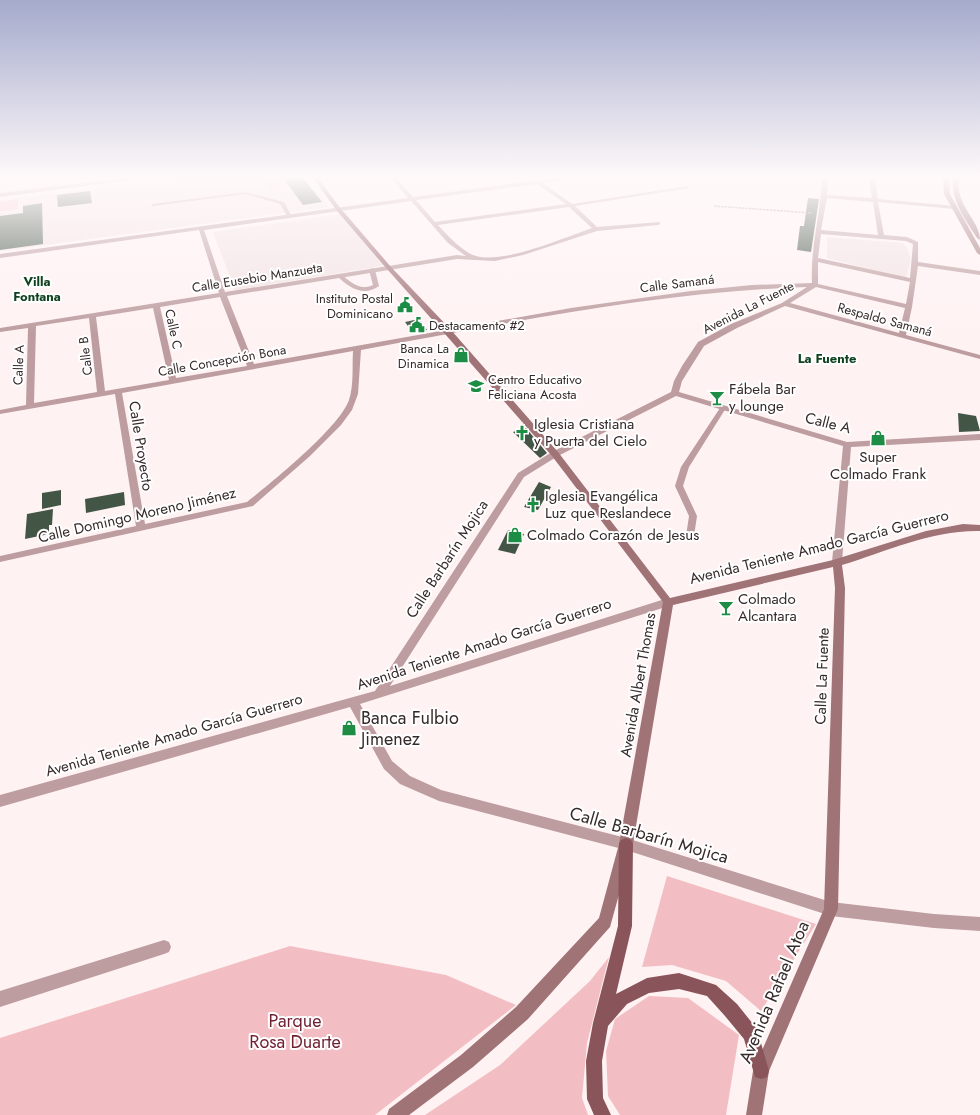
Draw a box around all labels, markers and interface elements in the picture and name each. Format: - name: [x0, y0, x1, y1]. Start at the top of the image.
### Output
- street label: Calle Eusebio Manzueta: [191, 258, 324, 297]
- street label: Calle Samaná: [639, 270, 715, 297]
- district label: Villa Fontana: [13, 272, 61, 306]
- street label: Avenida La Fuente: [699, 276, 798, 339]
- place label: Instituto Postal Dominicano: [316, 289, 393, 323]
- public building icon: Instituto Postal Dominicano: [396, 296, 414, 314]
- street label: Respaldo Samaná: [835, 298, 934, 341]
- street label: Calle C: [160, 307, 187, 351]
- public building icon: Destacamento #2: [408, 316, 426, 334]
- place label: Destacamento #2: [429, 316, 525, 335]
- street label: Calle B: [74, 335, 97, 376]
- place label: Banca La Dinamica: [398, 339, 449, 373]
- street label: Calle Concepción Bona: [157, 340, 288, 381]
- street label: Calle A: [8, 344, 29, 386]
- shop icon: Banca La Dinamica: [452, 346, 470, 364]
- district label: La Fuente: [798, 349, 857, 368]
- place label: Centro Educativo Feliciana Acosta: [488, 370, 582, 404]
- school or university icon: Centro Educativo Feliciana Acosta: [467, 377, 485, 395]
- place label: Fábela Bar y lounge: [729, 378, 797, 417]
- bar icon: Fábela Bar y lounge: [708, 389, 726, 407]
- street label: Calle Proyecto: [123, 400, 159, 492]
- street label: Calle A: [803, 407, 853, 439]
- place label: Iglesia Cristiana y Puerta del Cielo: [534, 413, 647, 452]
- church icon: Iglesia Cristiana y Puerta del Cielo: [513, 424, 531, 442]
- shop icon: Super Colmado Frank: [869, 429, 887, 447]
- place label: Super Colmado Frank: [830, 446, 926, 485]
- street label: Calle Domingo Moreno Jiménez: [36, 481, 238, 548]
- place label: Iglesia Evangélica Luz que Reslandece: [545, 485, 672, 524]
- street label: Calle Barbarín Mojica: [400, 496, 494, 622]
- church icon: Iglesia Evangélica Luz que Reslandece: [524, 496, 542, 514]
- street label: Avenida Teniente Amado García Guerrero: [687, 504, 951, 590]
- place label: Colmado Corazón de Jesus: [527, 524, 699, 546]
- shop icon: Colmado Corazón de Jesus: [506, 526, 524, 544]
- place label: Colmado Alcantara: [738, 588, 797, 627]
- street label: Avenida Teniente Amado García Guerrero: [354, 592, 614, 696]
- bar icon: Colmado Alcantara: [717, 599, 735, 617]
- street label: Avenida Albert Thomas: [614, 611, 662, 759]
- street label: Calle La Fuente: [809, 627, 835, 725]
- street label: Avenida Teniente Amado García Guerrero: [43, 688, 305, 782]
- place label: Banca Fulbio Jimenez: [359, 705, 459, 752]
- shop icon: Banca Fulbio Jimenez: [340, 719, 358, 737]
- street label: Calle Barbarín Mojica: [566, 800, 732, 870]
- street label: Avenida Rafael Atoa: [732, 917, 816, 1067]
- park label: Parque Rosa Duarte: [249, 1008, 341, 1055]

